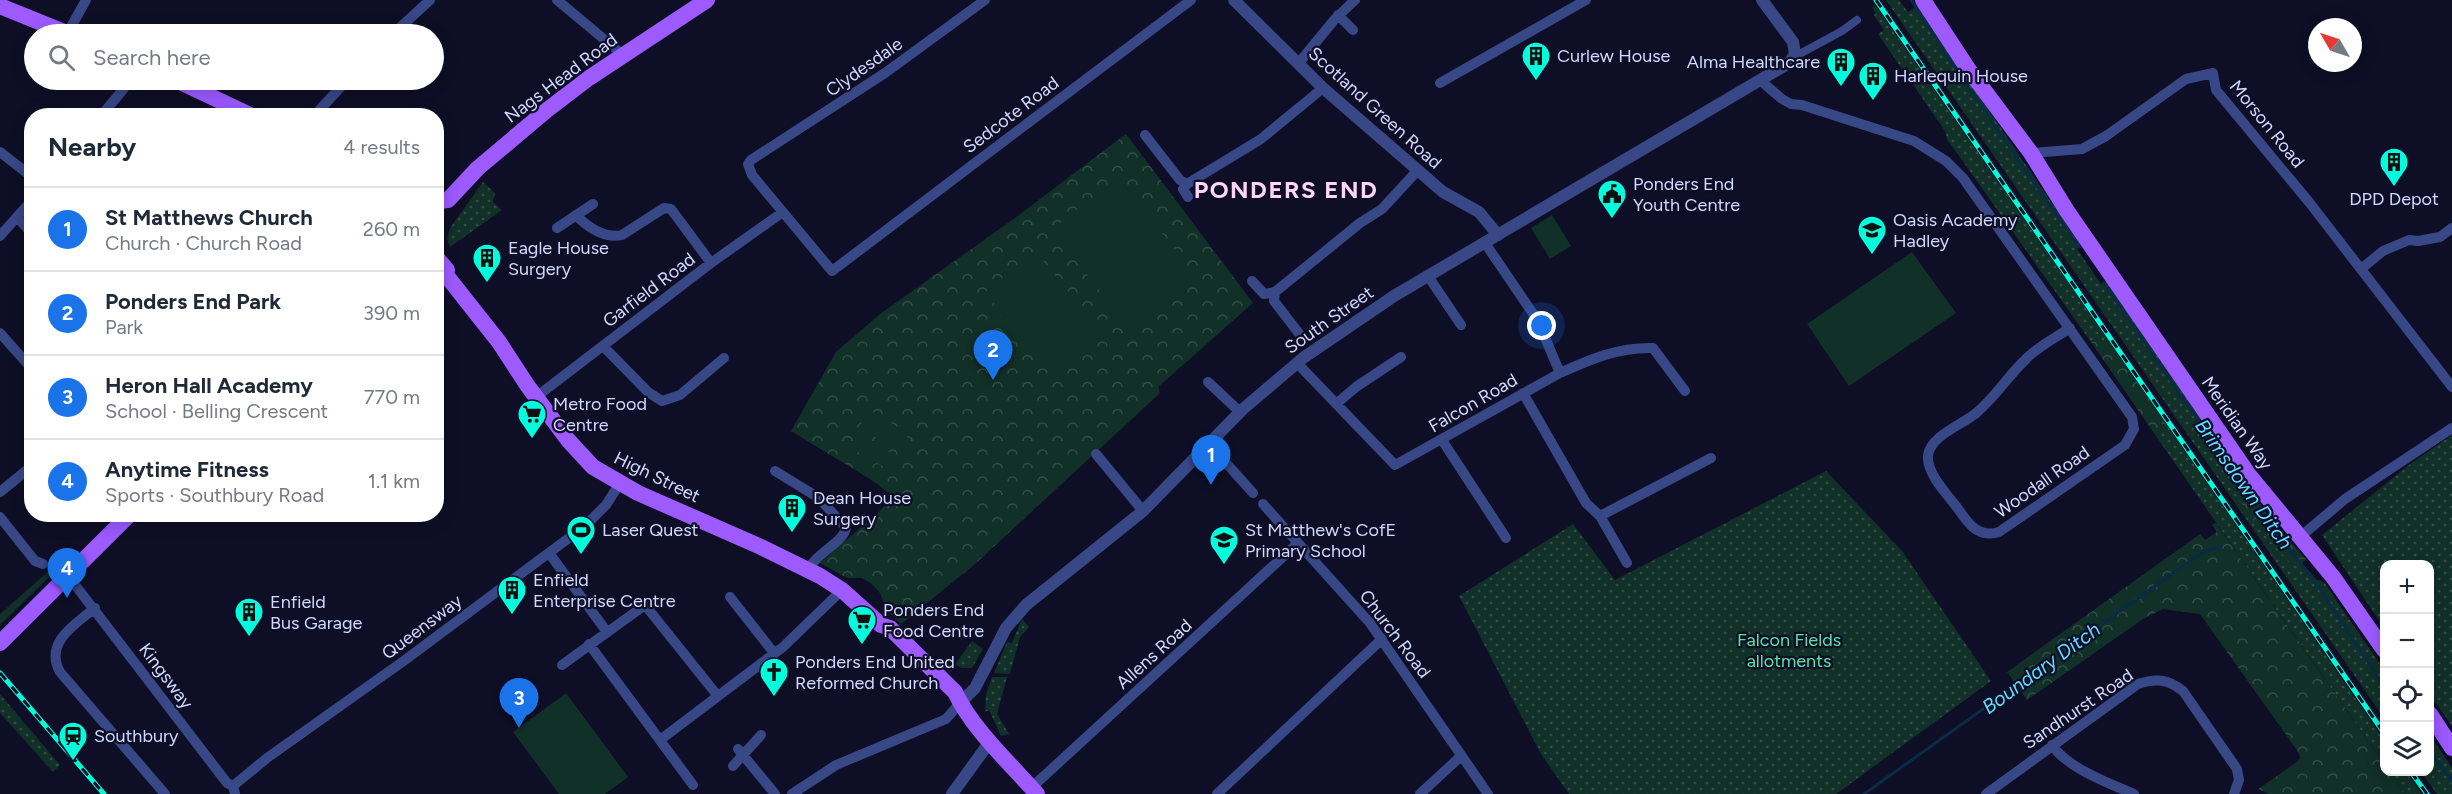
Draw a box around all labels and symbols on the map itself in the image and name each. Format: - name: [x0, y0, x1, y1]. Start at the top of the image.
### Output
- north arrow: [2308, 18, 2362, 72]
- street label: Nags Head Road: [500, 28, 622, 128]
- street label: Clydesdale: [821, 33, 907, 101]
- building icon: Curlew House: [1520, 40, 1552, 82]
- street label: Scotland Green Road: [1304, 42, 1446, 174]
- place label: Curlew House: [1557, 45, 1671, 67]
- building icon: Alma Healthcare: [1825, 46, 1857, 88]
- place label: Alma Healthcare: [1687, 51, 1820, 73]
- building icon: Harlequin House: [1857, 60, 1889, 102]
- place label: Harlequin House: [1894, 65, 2028, 87]
- street label: Sedcote Road: [959, 72, 1063, 158]
- street label: Morson Road: [2225, 76, 2309, 172]
- building icon: DPD Depot: [2378, 146, 2410, 188]
- place label: Ponders End Youth Centre: [1633, 173, 1740, 216]
- district label: PONDERS END: [1194, 175, 1378, 204]
- public building icon: Ponders End Youth Centre: [1596, 178, 1628, 220]
- place label: DPD Depot: [2349, 188, 2439, 210]
- place label: Oasis Academy Hadley: [1893, 209, 2018, 252]
- school or university icon: Oasis Academy Hadley: [1856, 214, 1888, 256]
- place label: Eagle House Surgery: [508, 237, 609, 280]
- building icon: Eagle House Surgery: [471, 242, 503, 284]
- street label: Garfield Road: [598, 248, 700, 332]
- street label: South Street: [1280, 281, 1378, 359]
- your location: [1527, 311, 1556, 340]
- pin: 2: [974, 330, 1012, 380]
- street label: Falcon Road: [1425, 369, 1521, 437]
- street label: Meridian Way: [2197, 372, 2278, 474]
- place label: Metro Food Centre: [553, 393, 647, 436]
- supermarket icon: Metro Food Centre: [516, 398, 548, 440]
- water label: Brimsdown Ditch: [2190, 414, 2298, 554]
- pin: 1: [1192, 436, 1230, 485]
- street label: Woodall Road: [1990, 441, 2094, 523]
- street label: High Street: [610, 447, 704, 507]
- place label: Dean House Surgery: [813, 487, 911, 530]
- building icon: Dean House Surgery: [776, 492, 808, 534]
- sports icon: Laser Quest: [565, 514, 597, 556]
- place label: Laser Quest: [602, 519, 699, 541]
- place label: St Matthew's CofE Primary School: [1245, 519, 1396, 562]
- school or university icon: St Matthew's CofE Primary School: [1208, 524, 1240, 566]
- pin: 4: [48, 548, 86, 598]
- place label: Enfield Enterprise Centre: [533, 569, 676, 612]
- building icon: Enfield Enterprise Centre: [496, 574, 528, 616]
- street label: Church Road: [1355, 586, 1435, 682]
- street label: Queensway: [378, 589, 467, 664]
- place label: Enfield Bus Garage: [270, 591, 363, 634]
- building icon: Enfield Bus Garage: [233, 596, 265, 638]
- place label: Ponders End Food Centre: [883, 599, 984, 642]
- supermarket icon: Ponders End Food Centre: [846, 604, 878, 646]
- street label: Allens Road: [1112, 614, 1196, 694]
- water label: Boundary Ditch: [1977, 617, 2105, 719]
- park label: Falcon Fields allotments: [1737, 629, 1841, 672]
- street label: Kingsway: [134, 639, 198, 714]
- place label: Ponders End United Reformed Church: [795, 651, 955, 694]
- church icon: Ponders End United Reformed Church: [758, 656, 790, 698]
- street label: Sandhurst Road: [2019, 664, 2137, 754]
- pin: 3: [500, 678, 538, 728]
- station icon: Southbury: [57, 720, 89, 762]
- place label: Southbury: [94, 725, 179, 747]

